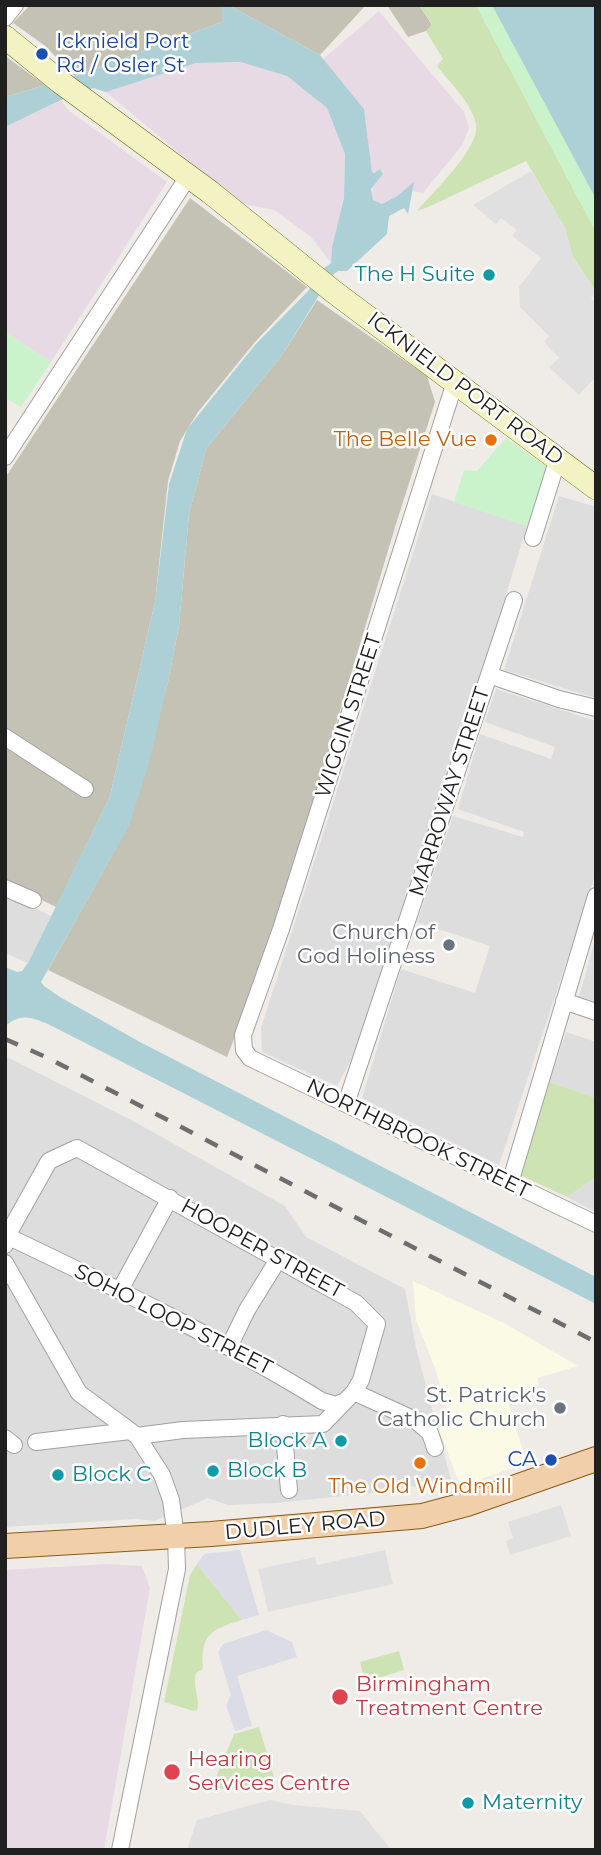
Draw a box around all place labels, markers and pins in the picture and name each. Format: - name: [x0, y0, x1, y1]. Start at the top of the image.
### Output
- place label: Icknield Port Rd / Osler St: [56, 29, 190, 79]
- marker: Icknield Port Rd / Osler St: [34, 46, 50, 62]
- place label: The H Suite: [355, 262, 475, 288]
- marker: The H Suite: [481, 267, 497, 283]
- place label: The Belle Vue: [334, 427, 477, 453]
- marker: The Belle Vue: [483, 432, 499, 448]
- place label: Church of God Holiness: [297, 920, 435, 970]
- marker: Church of God Holiness: [441, 937, 457, 953]
- place label: St. Patrick's Catholic Church: [377, 1383, 546, 1433]
- marker: St. Patrick's Catholic Church: [552, 1400, 568, 1416]
- place label: Block A: [248, 1428, 327, 1454]
- marker: Block A: [333, 1433, 349, 1449]
- place label: CA: [507, 1447, 537, 1473]
- marker: CA: [543, 1452, 559, 1468]
- marker: The Old Windmill: [412, 1455, 428, 1471]
- place label: Block B: [227, 1458, 307, 1484]
- place label: Block C: [72, 1462, 151, 1488]
- marker: Block B: [205, 1463, 221, 1479]
- marker: Block C: [50, 1467, 66, 1483]
- place label: The Old Windmill: [328, 1474, 512, 1500]
- place label: Birmingham Treatment Centre: [356, 1672, 543, 1722]
- marker: Birmingham Treatment Centre: [330, 1687, 350, 1707]
- place label: Hearing Services Centre: [188, 1747, 350, 1797]
- marker: Hearing Services Centre: [162, 1762, 182, 1782]
- place label: Maternity: [482, 1790, 582, 1816]
- marker: Maternity: [460, 1795, 476, 1811]

